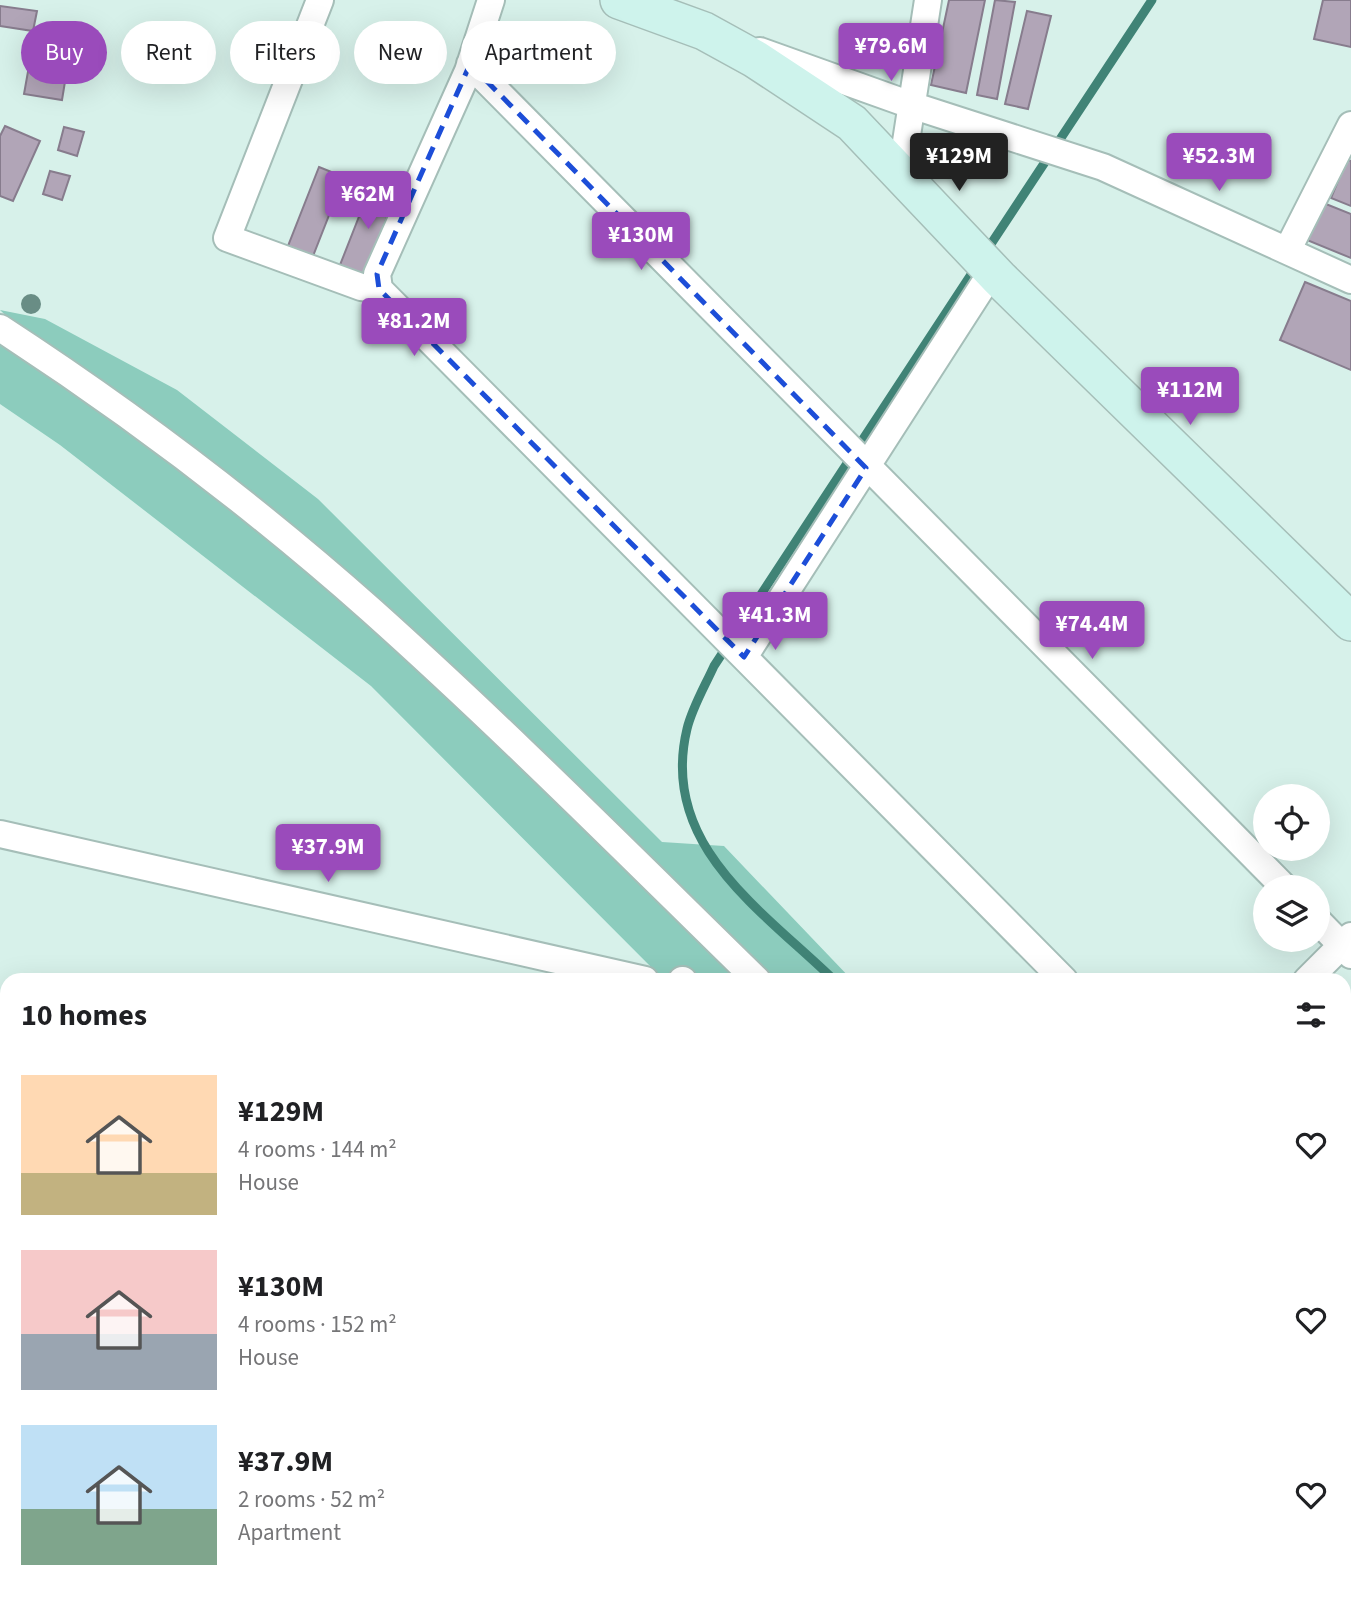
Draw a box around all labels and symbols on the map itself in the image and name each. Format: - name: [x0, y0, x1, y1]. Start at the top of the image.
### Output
- pin: ¥79.6M: [834, 24, 948, 83]
- pin: ¥129M: [910, 134, 1008, 193]
- pin: ¥52.3M: [1162, 134, 1276, 193]
- pin: ¥62M: [327, 172, 409, 231]
- pin: ¥130M: [592, 212, 690, 272]
- pin: ¥81.2M: [357, 298, 471, 358]
- pin: ¥112M: [1141, 368, 1239, 427]
- pin: ¥41.3M: [718, 592, 832, 652]
- pin: ¥74.4M: [1035, 602, 1149, 661]
- pin: ¥37.9M: [271, 824, 385, 884]

